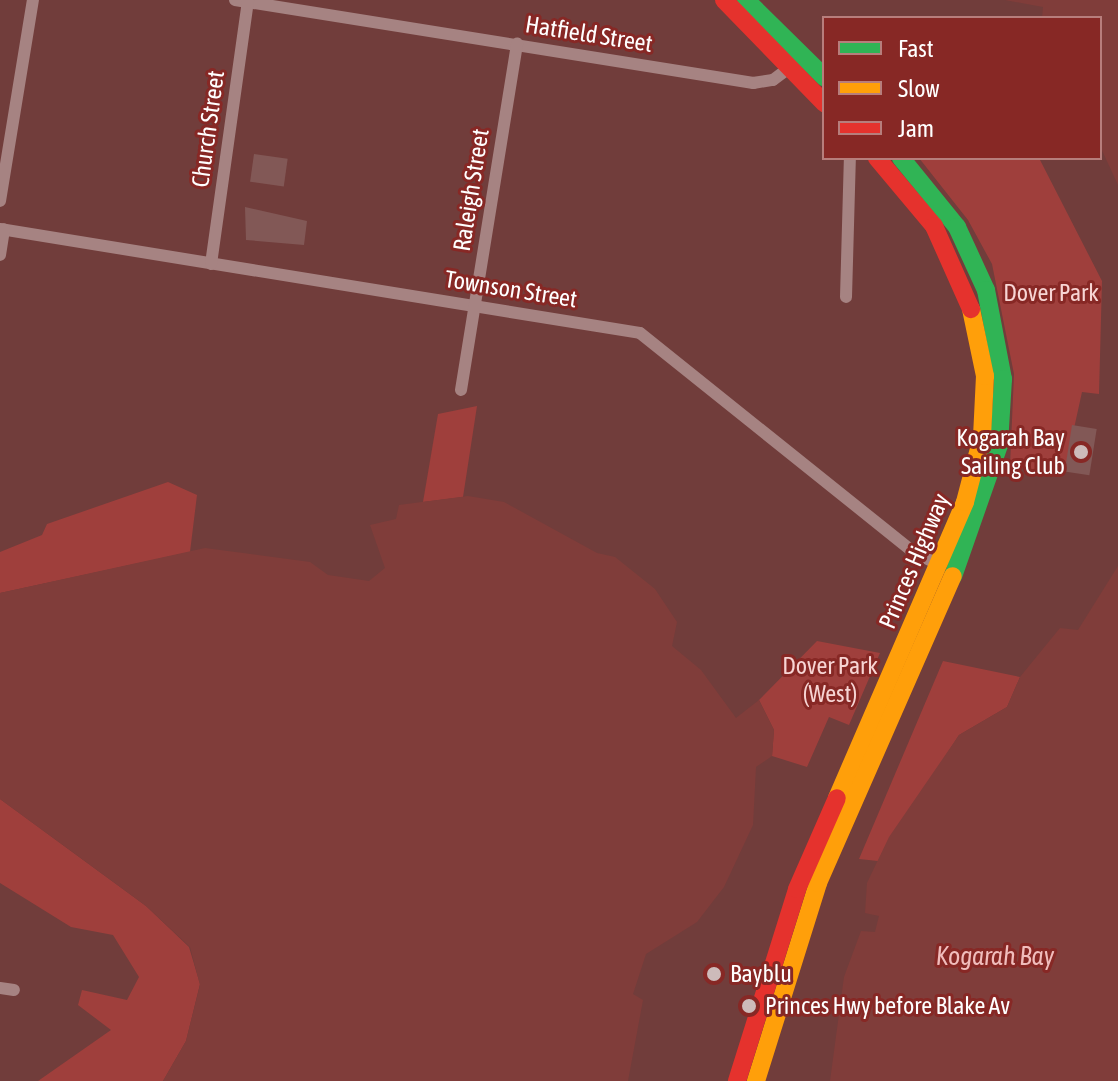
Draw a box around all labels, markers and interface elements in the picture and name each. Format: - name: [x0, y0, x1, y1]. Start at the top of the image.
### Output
- street label: Hatfield Street: [523, 10, 655, 58]
- legend: [822, 16, 1102, 160]
- text: Fast: [898, 35, 934, 62]
- street label: Church Street: [186, 69, 230, 189]
- text: Slow: [898, 75, 940, 102]
- text: Jam: [898, 115, 934, 142]
- street label: Raleigh Street: [447, 127, 495, 253]
- street label: Townson Street: [443, 264, 579, 314]
- park label: Dover Park: [1003, 279, 1099, 307]
- place label: Kogarah Bay Sailing Club: [956, 424, 1065, 480]
- marker: Kogarah Bay Sailing Club: [1072, 443, 1090, 461]
- street label: Princes Highway: [873, 489, 955, 633]
- park label: Dover Park (West): [782, 652, 878, 708]
- water label: Kogarah Bay: [936, 941, 1054, 973]
- place label: Bayblu: [730, 960, 792, 988]
- marker: Bayblu: [705, 965, 723, 983]
- place label: Princes Hwy before Blake Av: [765, 992, 1010, 1020]
- marker: Princes Hwy before Blake Av: [740, 997, 758, 1015]

